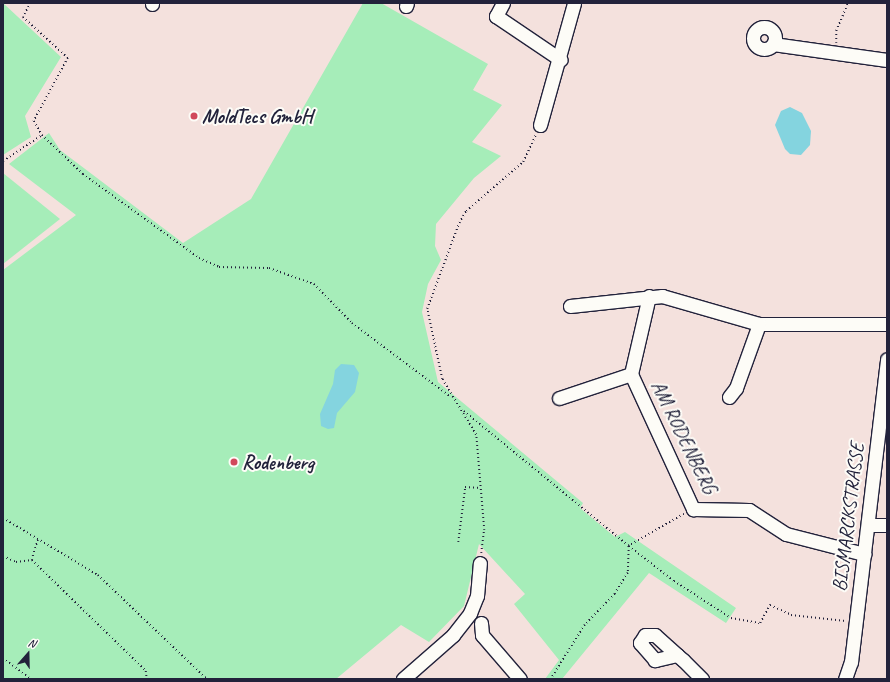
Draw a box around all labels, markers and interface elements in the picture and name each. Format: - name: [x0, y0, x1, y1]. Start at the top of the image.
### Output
- place label: MoldTecs GmbH: [202, 104, 311, 128]
- marker: MoldTecs GmbH: [189, 111, 199, 121]
- street label: AM RODENBERG: [646, 376, 722, 498]
- street label: BISMARCKSTRASSE: [827, 441, 869, 593]
- place label: Rodenberg: [242, 450, 314, 474]
- marker: Rodenberg: [229, 457, 239, 467]
- north arrow: [8, 634, 48, 674]
- text: N: [27, 635, 38, 650]

